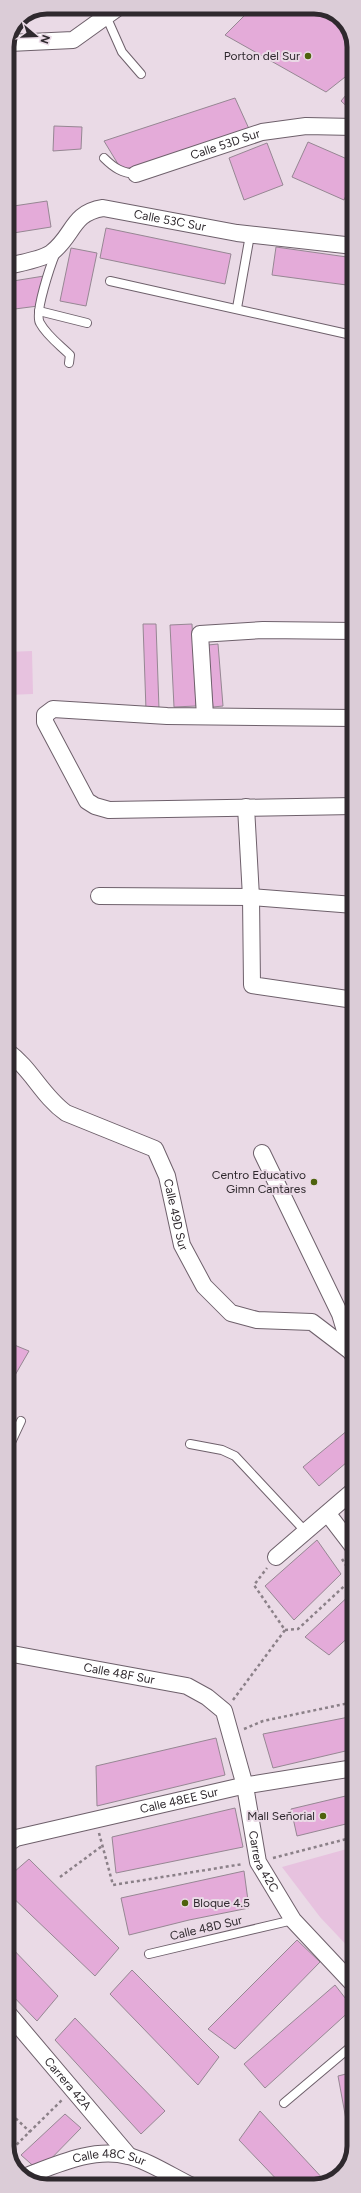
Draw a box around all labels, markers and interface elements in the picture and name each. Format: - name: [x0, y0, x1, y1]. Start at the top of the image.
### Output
- north arrow: [16, 16, 56, 56]
- text: N: [37, 33, 53, 45]
- place label: Porton del Sur: [224, 49, 300, 63]
- marker: Porton del Sur: [303, 51, 313, 61]
- street label: Calle 53D Sur: [189, 126, 262, 162]
- street label: Calle 53C Sur: [133, 207, 207, 234]
- place label: Centro Educativo Gimn Cantares: [212, 1168, 306, 1196]
- street label: Calle 49D Sur: [161, 1177, 191, 1253]
- marker: Centro Educativo Gimn Cantares: [309, 1177, 319, 1187]
- street label: Calle 48F Sur: [82, 1660, 156, 1687]
- street label: Calle 48EE Sur: [138, 1785, 219, 1816]
- place label: Mall Señorial: [247, 1809, 315, 1823]
- marker: Mall Señorial: [318, 1811, 328, 1821]
- street label: Carrera 42C: [246, 1830, 282, 1895]
- place label: Bloque 4.5: [193, 1896, 250, 1910]
- marker: Bloque 4.5: [180, 1898, 190, 1908]
- street label: Calle 48D Sur: [169, 1913, 243, 1943]
- street label: Carrera 42A: [41, 2054, 94, 2113]
- street label: Calle 48C Sur: [71, 2146, 148, 2168]

